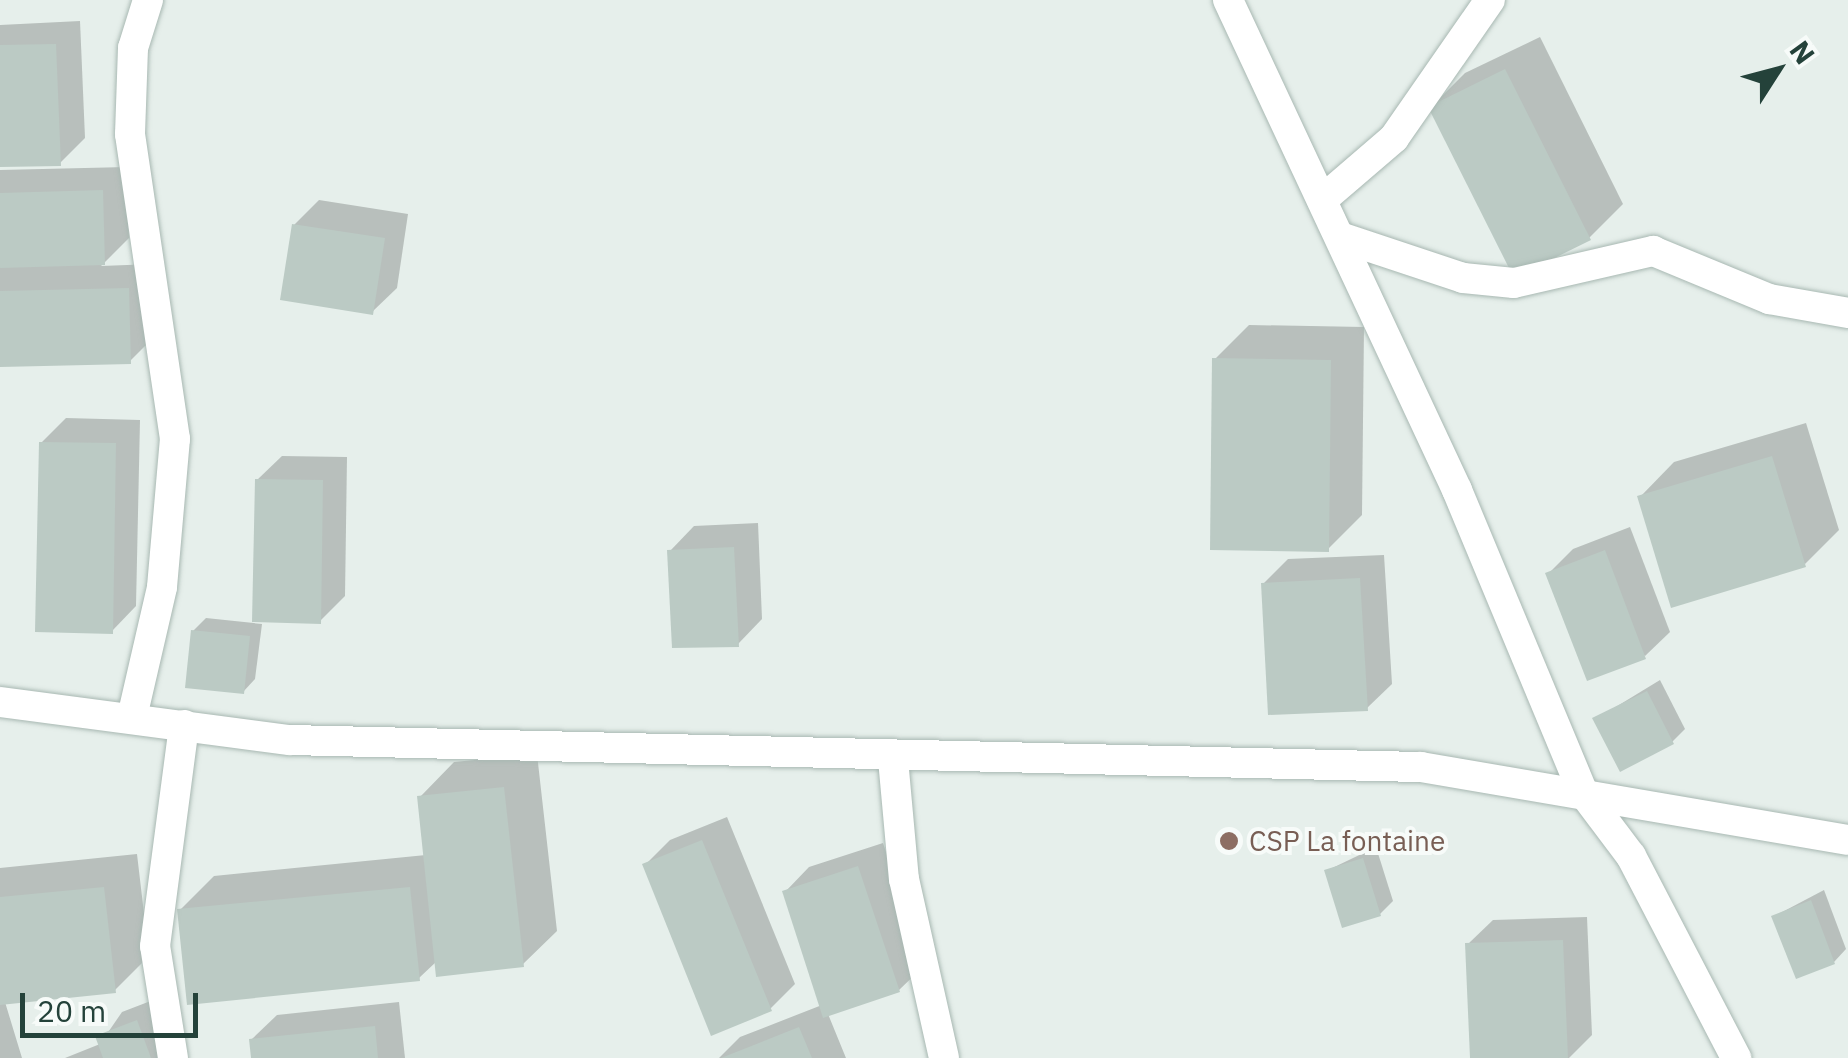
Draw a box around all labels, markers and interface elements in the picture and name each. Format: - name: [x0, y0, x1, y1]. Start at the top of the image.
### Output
- north arrow: [1728, 20, 1828, 120]
- text: N: [1782, 33, 1824, 71]
- place label: CSP La fontaine: [1249, 824, 1445, 858]
- marker: CSP La fontaine: [1218, 830, 1240, 852]
- scale bar: [25, 973, 202, 1035]
- text: 20 m: [37, 991, 106, 1030]

